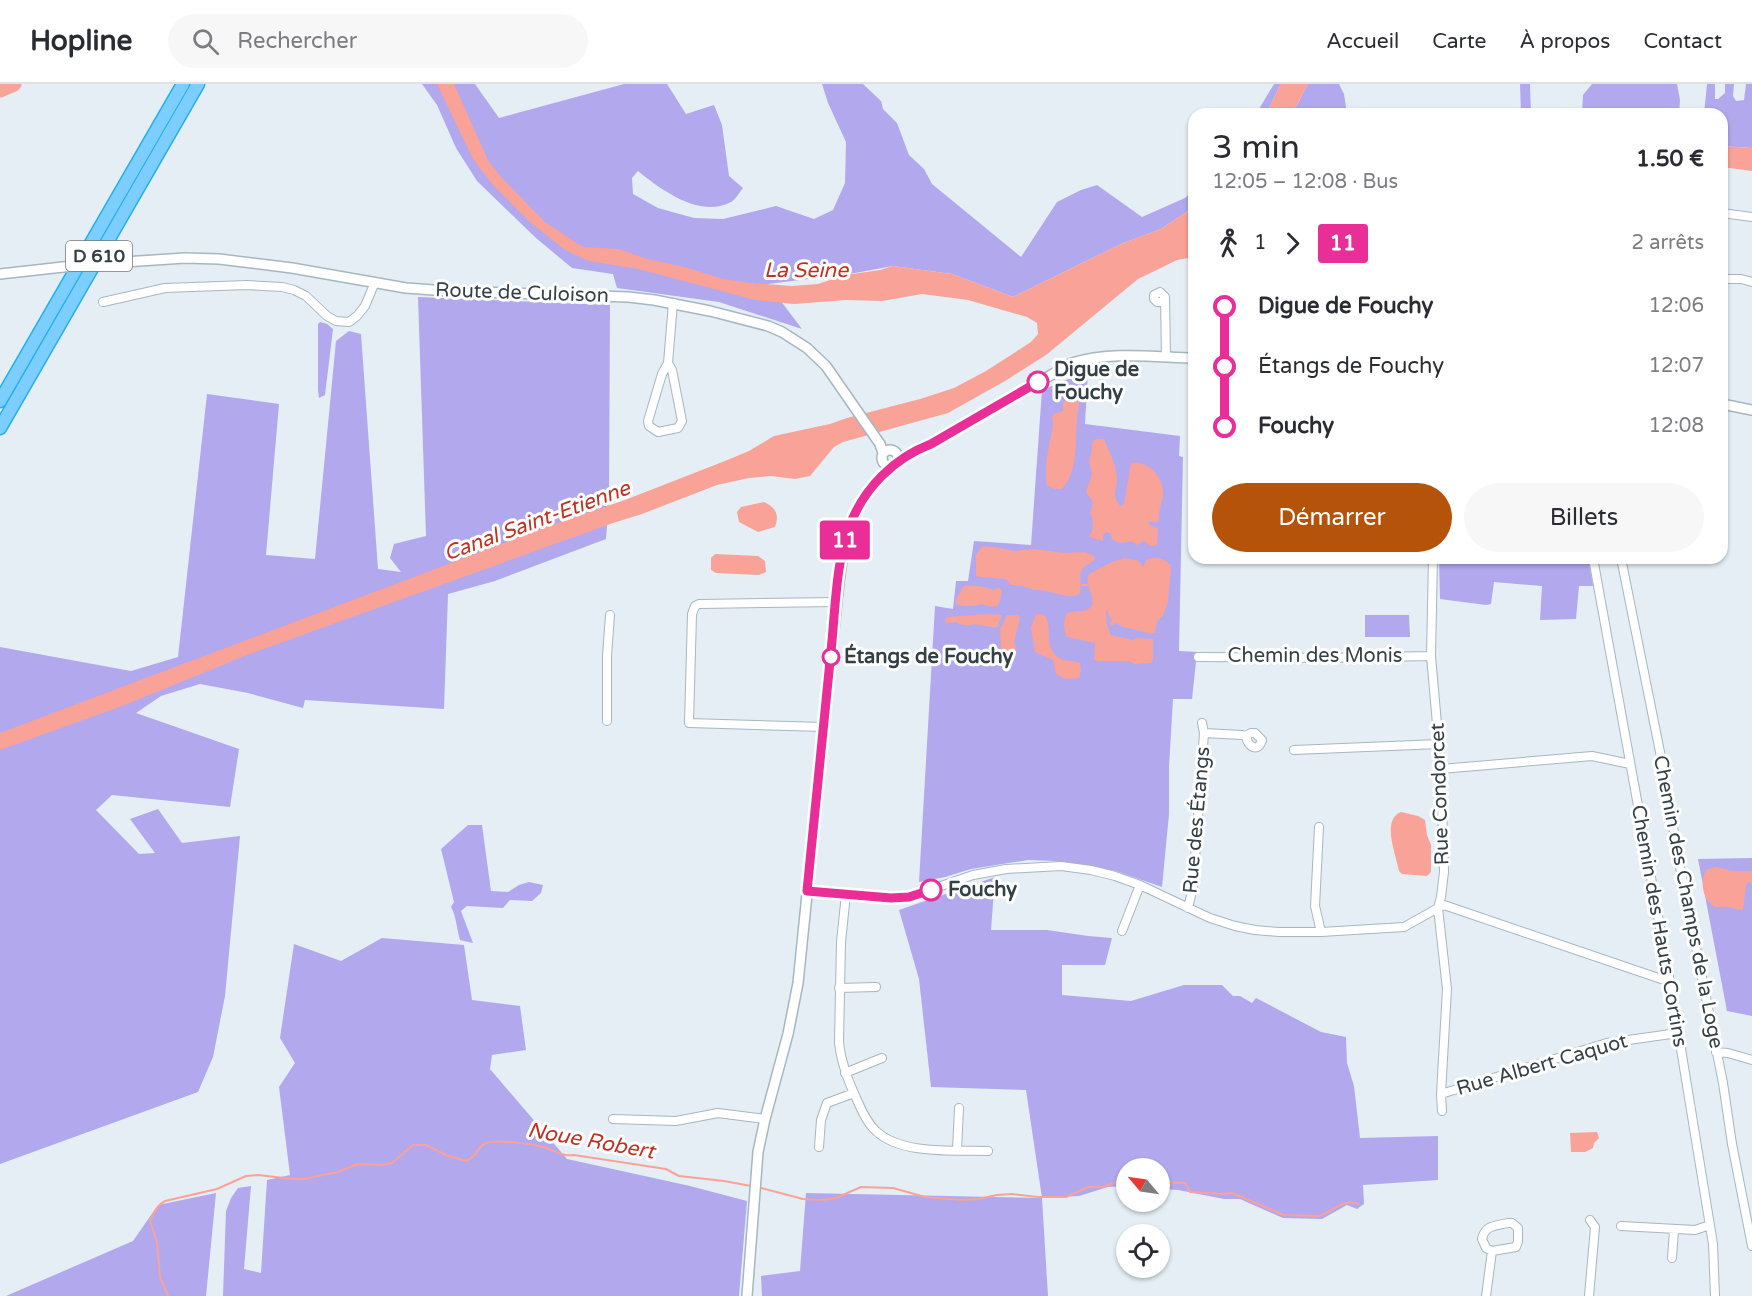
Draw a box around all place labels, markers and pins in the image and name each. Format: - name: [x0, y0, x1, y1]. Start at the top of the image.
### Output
- place label: Digue de Fouchy: [1054, 358, 1139, 405]
- marker: Digue de Fouchy: [1027, 371, 1049, 393]
- place label: Étangs de Fouchy: [844, 643, 1013, 669]
- marker: Étangs de Fouchy: [822, 648, 840, 666]
- place label: Fouchy: [948, 878, 1017, 902]
- marker: Fouchy: [920, 879, 942, 901]

